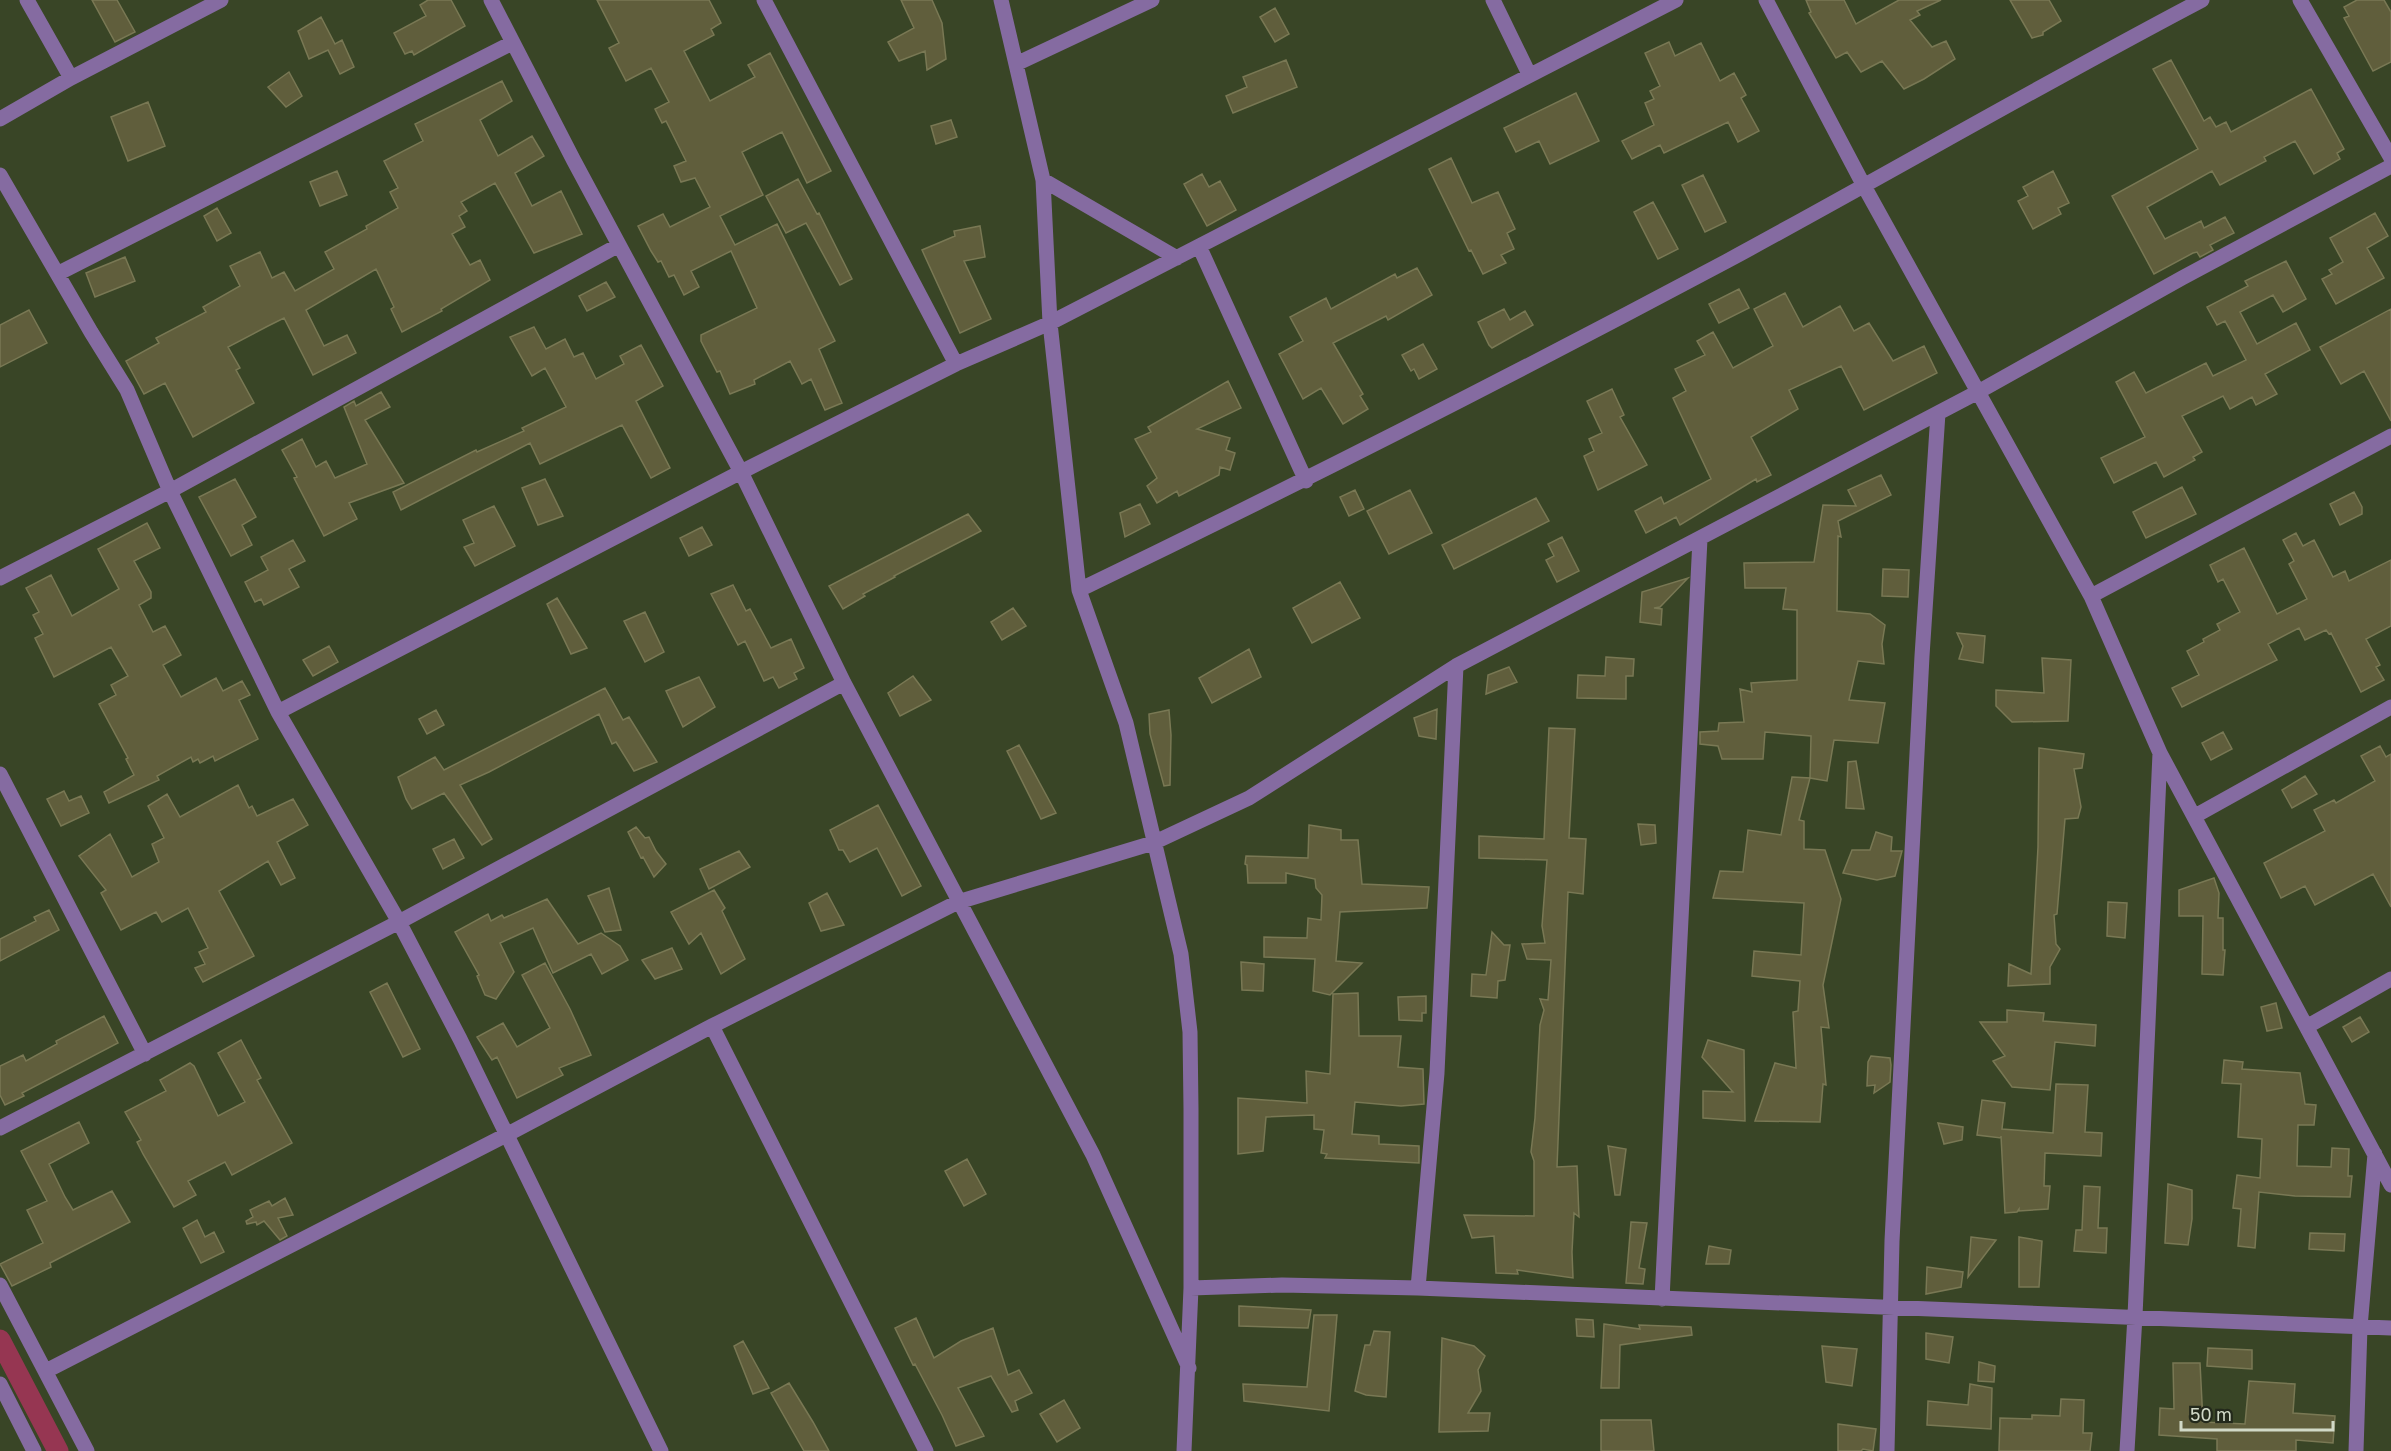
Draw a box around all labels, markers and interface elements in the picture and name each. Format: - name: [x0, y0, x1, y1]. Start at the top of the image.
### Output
- scale bar: [2181, 1394, 2332, 1432]
- text: 50 m: [2190, 1403, 2232, 1425]

